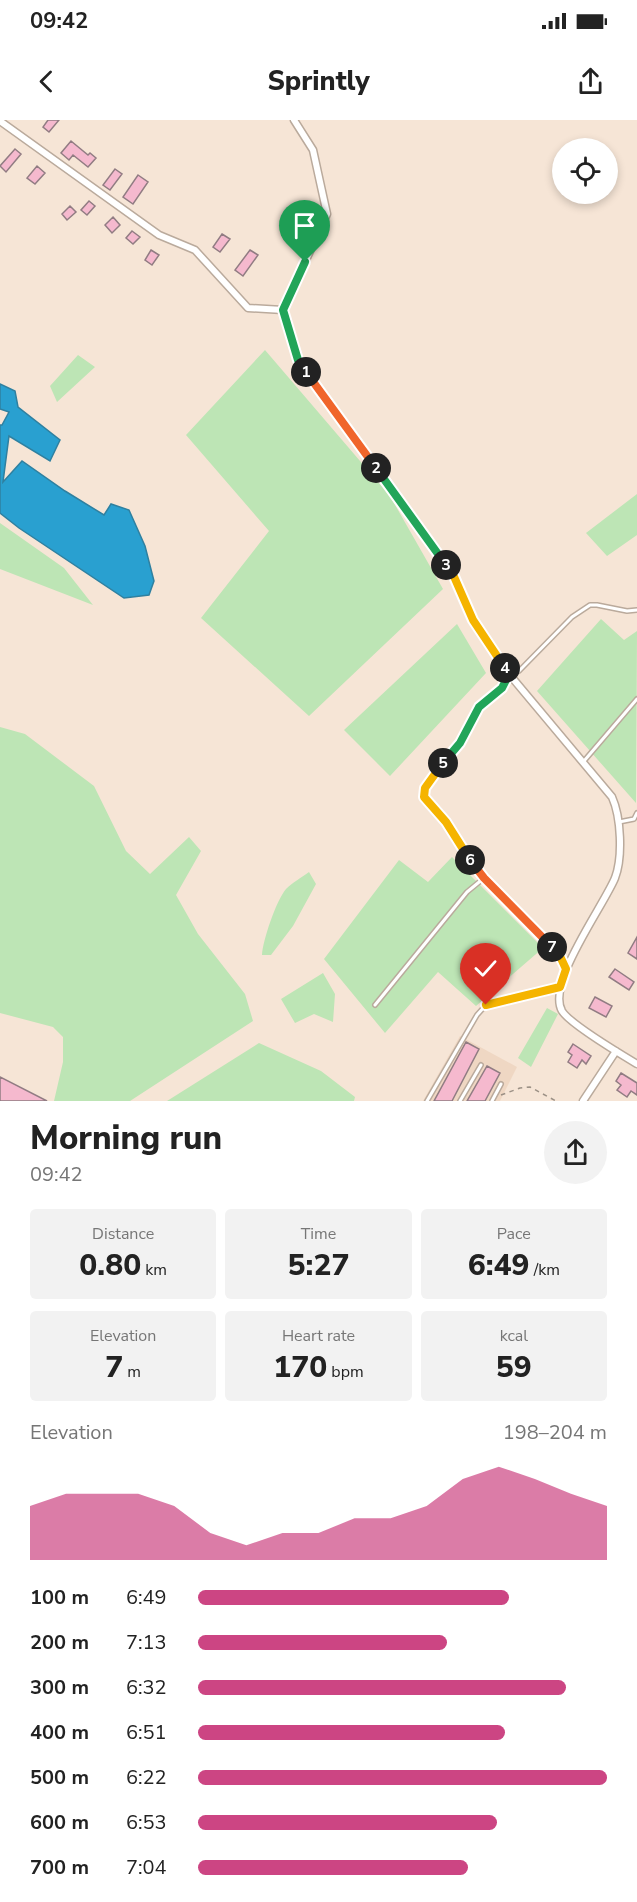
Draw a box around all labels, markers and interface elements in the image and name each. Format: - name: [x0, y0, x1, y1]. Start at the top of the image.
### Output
- text: 09:42: [30, 6, 88, 36]
- text: Sprintly: [267, 63, 370, 100]
- icon: back: [30, 65, 63, 98]
- icon: share: [574, 65, 607, 98]
- map controls: [552, 138, 618, 204]
- button: locate: [552, 138, 618, 204]
- pin: [279, 200, 330, 262]
- icon: arrive: [288, 209, 321, 242]
- pin: 1: [291, 357, 321, 387]
- text: 1: [301, 361, 311, 383]
- pin: 2: [361, 453, 391, 483]
- text: 2: [371, 457, 381, 479]
- pin: 3: [431, 550, 461, 580]
- text: 3: [441, 554, 451, 576]
- pin: 4: [490, 653, 520, 683]
- text: 4: [500, 657, 510, 679]
- pin: 5: [428, 748, 458, 778]
- text: 5: [438, 752, 448, 774]
- pin: 6: [455, 845, 485, 875]
- text: 6: [465, 849, 475, 871]
- pin: 7: [537, 932, 567, 962]
- text: 7: [547, 936, 557, 958]
- pin: [460, 943, 511, 1005]
- icon: check: [469, 952, 502, 985]
- text: Morning run: [30, 1116, 222, 1161]
- button: share: [544, 1121, 607, 1184]
- text: 09:42: [30, 1161, 83, 1188]
- text: Distance: [92, 1223, 154, 1245]
- text: Time: [301, 1223, 336, 1245]
- text: Pace: [497, 1223, 531, 1245]
- text: 0.80: [79, 1245, 141, 1286]
- text: 5:27: [288, 1245, 349, 1286]
- text: 6:49: [468, 1245, 530, 1286]
- text: km: [141, 1259, 167, 1281]
- text: /km: [530, 1259, 560, 1281]
- text: Elevation: [90, 1325, 156, 1347]
- text: Heart rate: [282, 1325, 355, 1347]
- text: kcal: [500, 1325, 528, 1347]
- text: 7: [105, 1347, 123, 1388]
- text: 170: [273, 1347, 327, 1388]
- text: 59: [496, 1347, 532, 1388]
- text: m: [123, 1361, 141, 1383]
- text: bpm: [327, 1361, 364, 1383]
- text: Elevation: [30, 1419, 113, 1446]
- text: 198–204 m: [503, 1419, 607, 1446]
- text: 100 m: [30, 1584, 89, 1611]
- text: 6:49: [126, 1584, 167, 1611]
- text: 200 m: [30, 1629, 89, 1656]
- text: 7:13: [126, 1629, 167, 1656]
- text: 300 m: [30, 1674, 89, 1701]
- text: 6:32: [126, 1674, 167, 1701]
- text: 400 m: [30, 1719, 89, 1746]
- text: 6:51: [126, 1719, 167, 1746]
- text: 500 m: [30, 1764, 89, 1791]
- text: 6:22: [126, 1764, 167, 1791]
- text: 600 m: [30, 1809, 89, 1836]
- text: 6:53: [126, 1809, 167, 1836]
- text: 700 m: [30, 1854, 89, 1881]
- text: 7:04: [126, 1854, 167, 1881]

